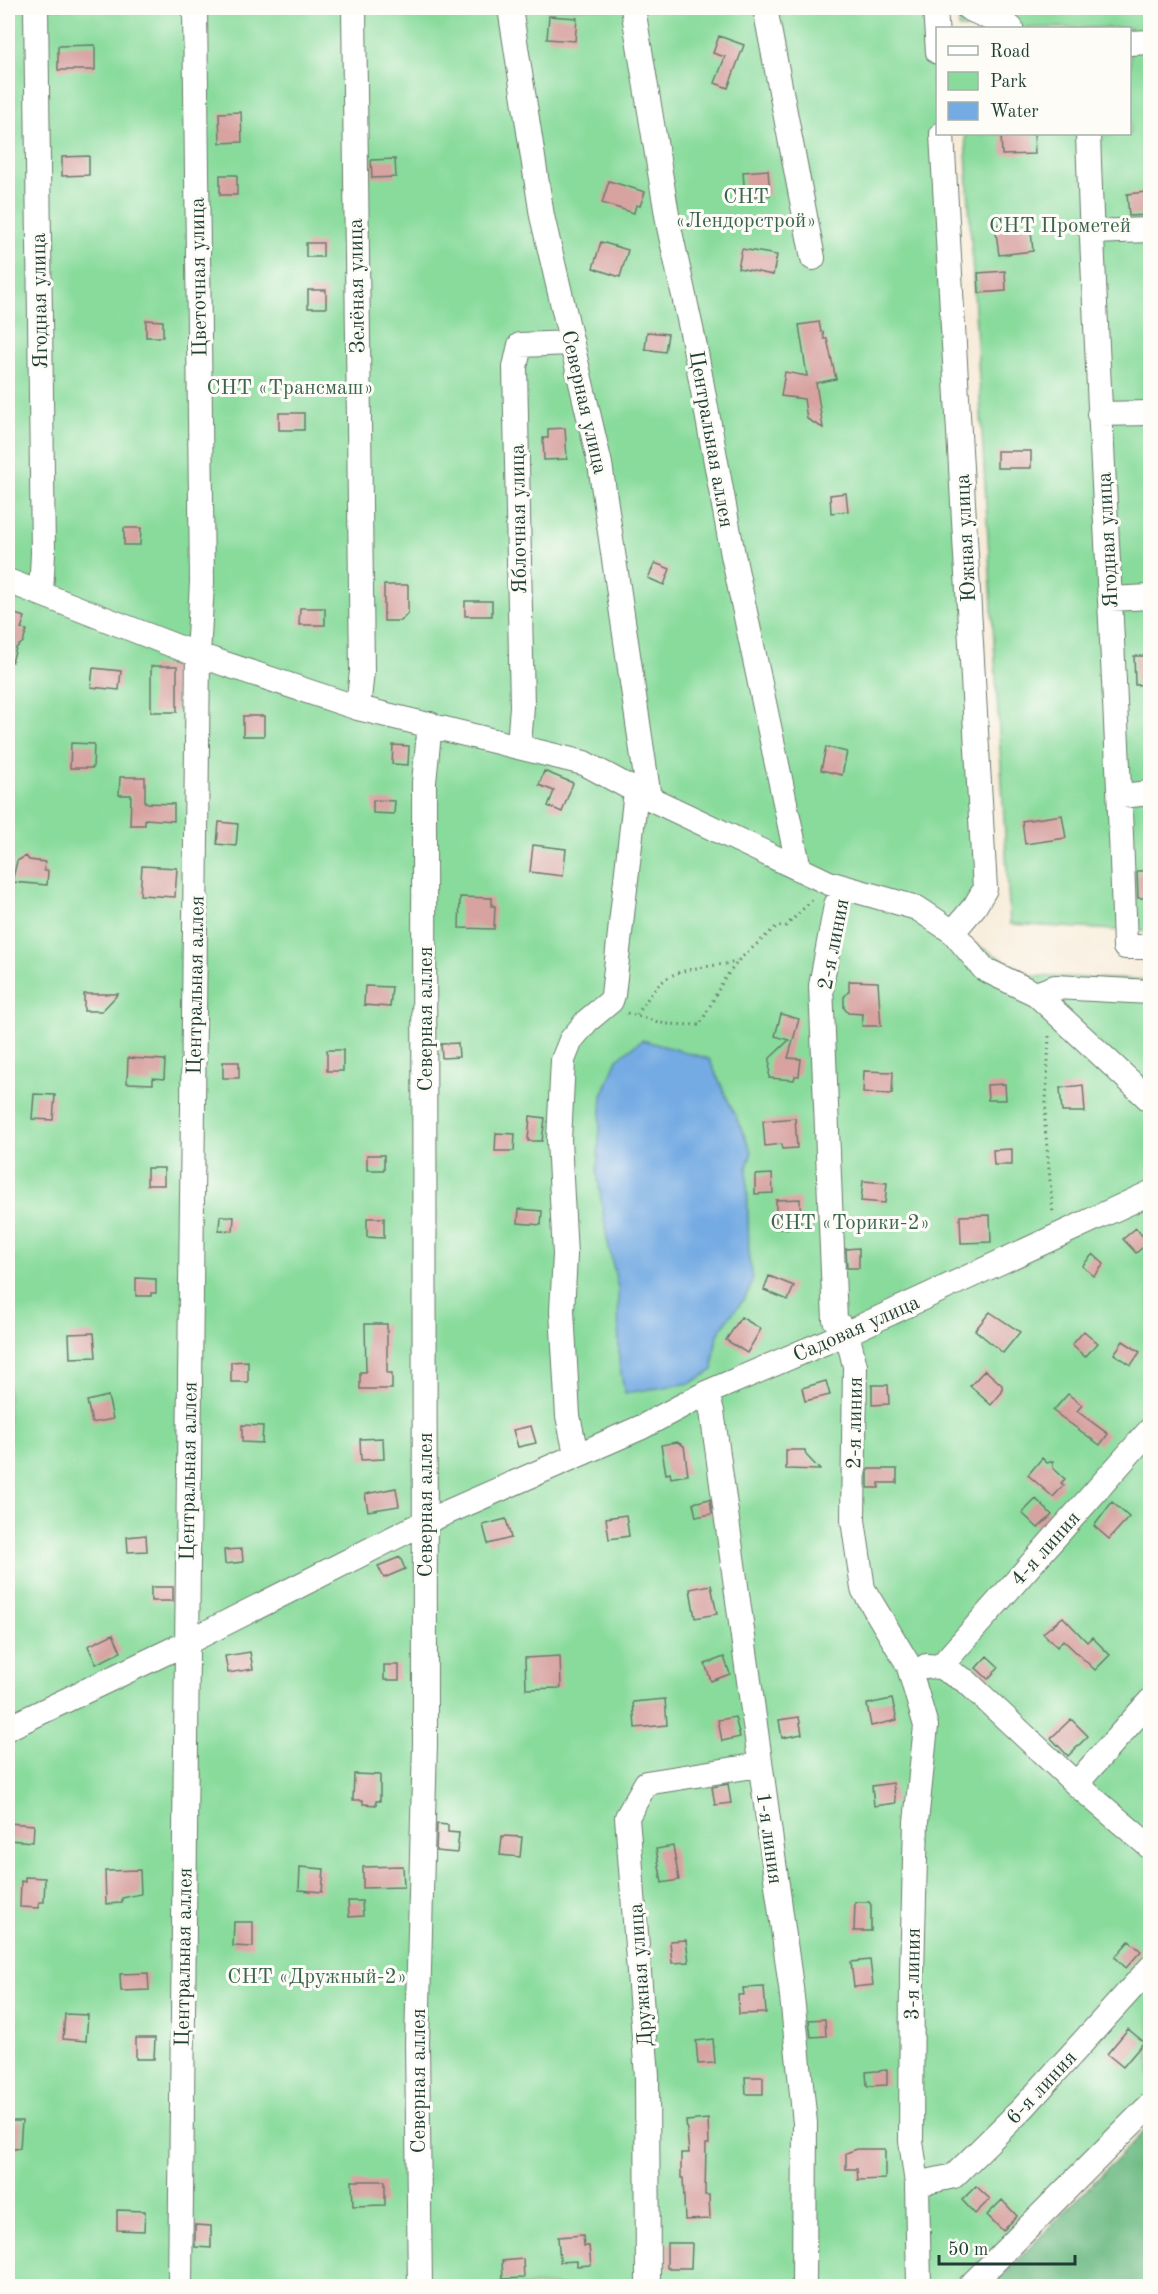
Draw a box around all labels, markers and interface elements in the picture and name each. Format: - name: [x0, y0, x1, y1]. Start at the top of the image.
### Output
- legend: [936, 27, 1131, 135]
- text: Road: [990, 43, 1030, 61]
- text: Park: [990, 73, 1027, 91]
- text: Water: [990, 103, 1039, 121]
- park label: СНТ «Лендорстрой»: [676, 187, 816, 232]
- street label: Цветочная улица: [188, 197, 211, 357]
- park label: СНТ Прометей: [989, 216, 1131, 237]
- street label: Зелёная улица: [346, 218, 369, 354]
- street label: Ягодная улица: [29, 233, 52, 369]
- street label: Северная улица: [557, 328, 610, 476]
- street label: Центральная аллея: [685, 349, 736, 529]
- park label: СНТ «Трансмаш»: [206, 378, 374, 399]
- street label: Яблочная улица: [508, 444, 531, 594]
- street label: Ягодная улица: [1094, 471, 1123, 609]
- street label: Южная улица: [953, 473, 980, 603]
- street label: Центральная аллея: [184, 895, 209, 1075]
- street label: 2-я линия: [815, 897, 854, 992]
- street label: Северная аллея: [416, 946, 437, 1092]
- park label: СНТ «Торики-2»: [770, 1213, 930, 1234]
- street label: Садовая улица: [790, 1292, 923, 1367]
- street label: 2-я линия: [844, 1377, 867, 1469]
- street label: Центральная аллея: [177, 1381, 202, 1561]
- street label: Северная аллея: [416, 1432, 437, 1578]
- street label: 4-я линия: [1007, 1508, 1085, 1590]
- street label: 1-я линия: [752, 1791, 785, 1885]
- street label: Центральная аллея: [172, 1867, 197, 2047]
- street label: Дружная улица: [626, 1902, 657, 2047]
- street label: 3-я линия: [902, 1928, 925, 2020]
- park label: СНТ «Дружный-2»: [227, 1967, 407, 1988]
- street label: Северная аллея: [409, 2008, 430, 2154]
- street label: 6-я линия: [1003, 2047, 1081, 2129]
- scale bar: [939, 2228, 1076, 2266]
- text: 50 m: [948, 2241, 988, 2259]

